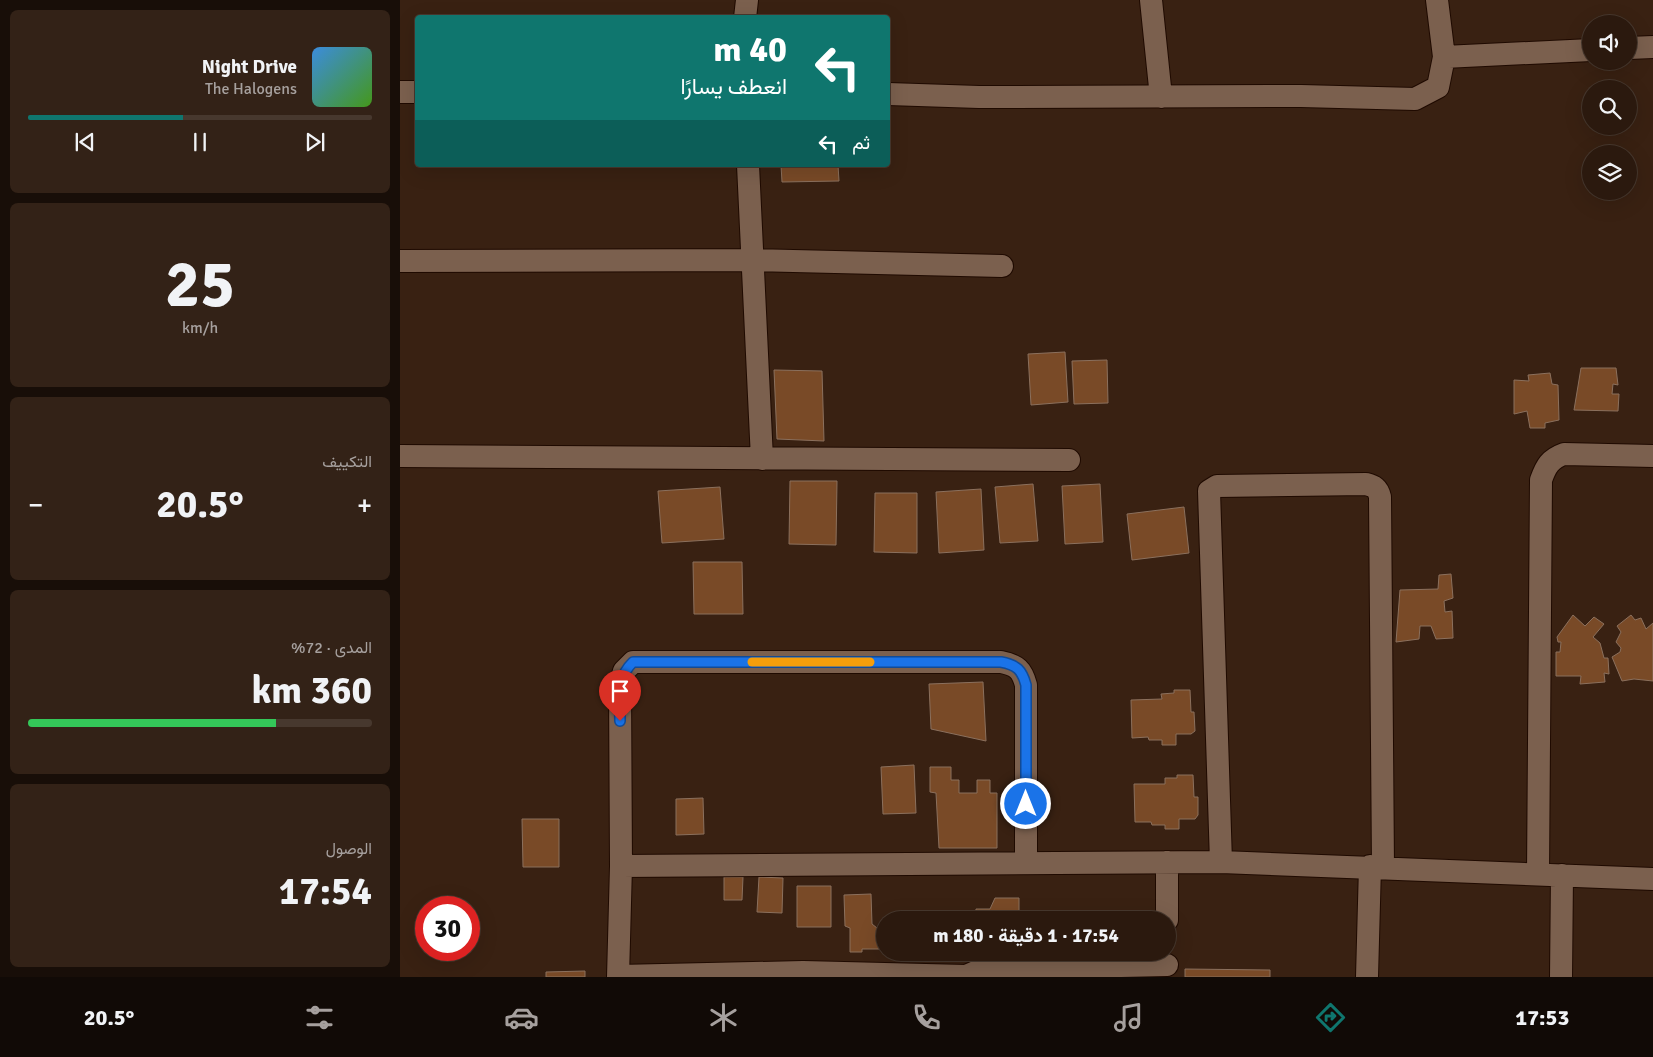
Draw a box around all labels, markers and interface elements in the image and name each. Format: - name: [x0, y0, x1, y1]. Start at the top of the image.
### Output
- map controls: [1582, 15, 1637, 200]
- button: sound: [1582, 15, 1637, 70]
- text: 40 m: [713, 28, 787, 71]
- icon: left: [805, 35, 870, 100]
- text: Night Drive: [202, 55, 297, 79]
- text: انعطف يسارًا: [681, 73, 787, 100]
- text: The Halogens: [205, 79, 297, 99]
- button: search: [1582, 80, 1637, 135]
- icon: previous: [71, 128, 99, 156]
- icon: pause: [186, 128, 214, 156]
- icon: next: [301, 128, 329, 156]
- icon: left: [814, 130, 842, 158]
- text: ثم: [852, 131, 870, 155]
- button: layers: [1582, 145, 1637, 200]
- text: 25: [165, 245, 235, 325]
- text: km/h: [182, 318, 218, 338]
- text: التكييف: [322, 452, 372, 472]
- text: 20.5°: [156, 481, 244, 528]
- text: −: [28, 488, 43, 522]
- text: +: [357, 488, 372, 522]
- text: المدى · 72%: [291, 638, 372, 658]
- text: 360 km: [251, 667, 372, 714]
- pin: [599, 670, 641, 721]
- icon: arrive: [606, 677, 634, 705]
- position arrow: [999, 777, 1051, 829]
- text: الوصول: [326, 839, 372, 859]
- text: 17:54: [279, 868, 372, 915]
- speed limit sign: 30: [415, 896, 480, 961]
- text: 17:54 · 1 دقيقة · 180 m: [933, 924, 1119, 948]
- icon: filters: [302, 1000, 337, 1035]
- icon: car: [504, 1000, 539, 1035]
- icon: climate: [706, 1000, 741, 1035]
- icon: phone: [909, 1000, 944, 1035]
- icon: music: [1111, 1000, 1146, 1035]
- icon: directions: [1313, 1000, 1348, 1035]
- text: 20.5°: [84, 1004, 134, 1031]
- text: 17:53: [1515, 1004, 1569, 1031]

